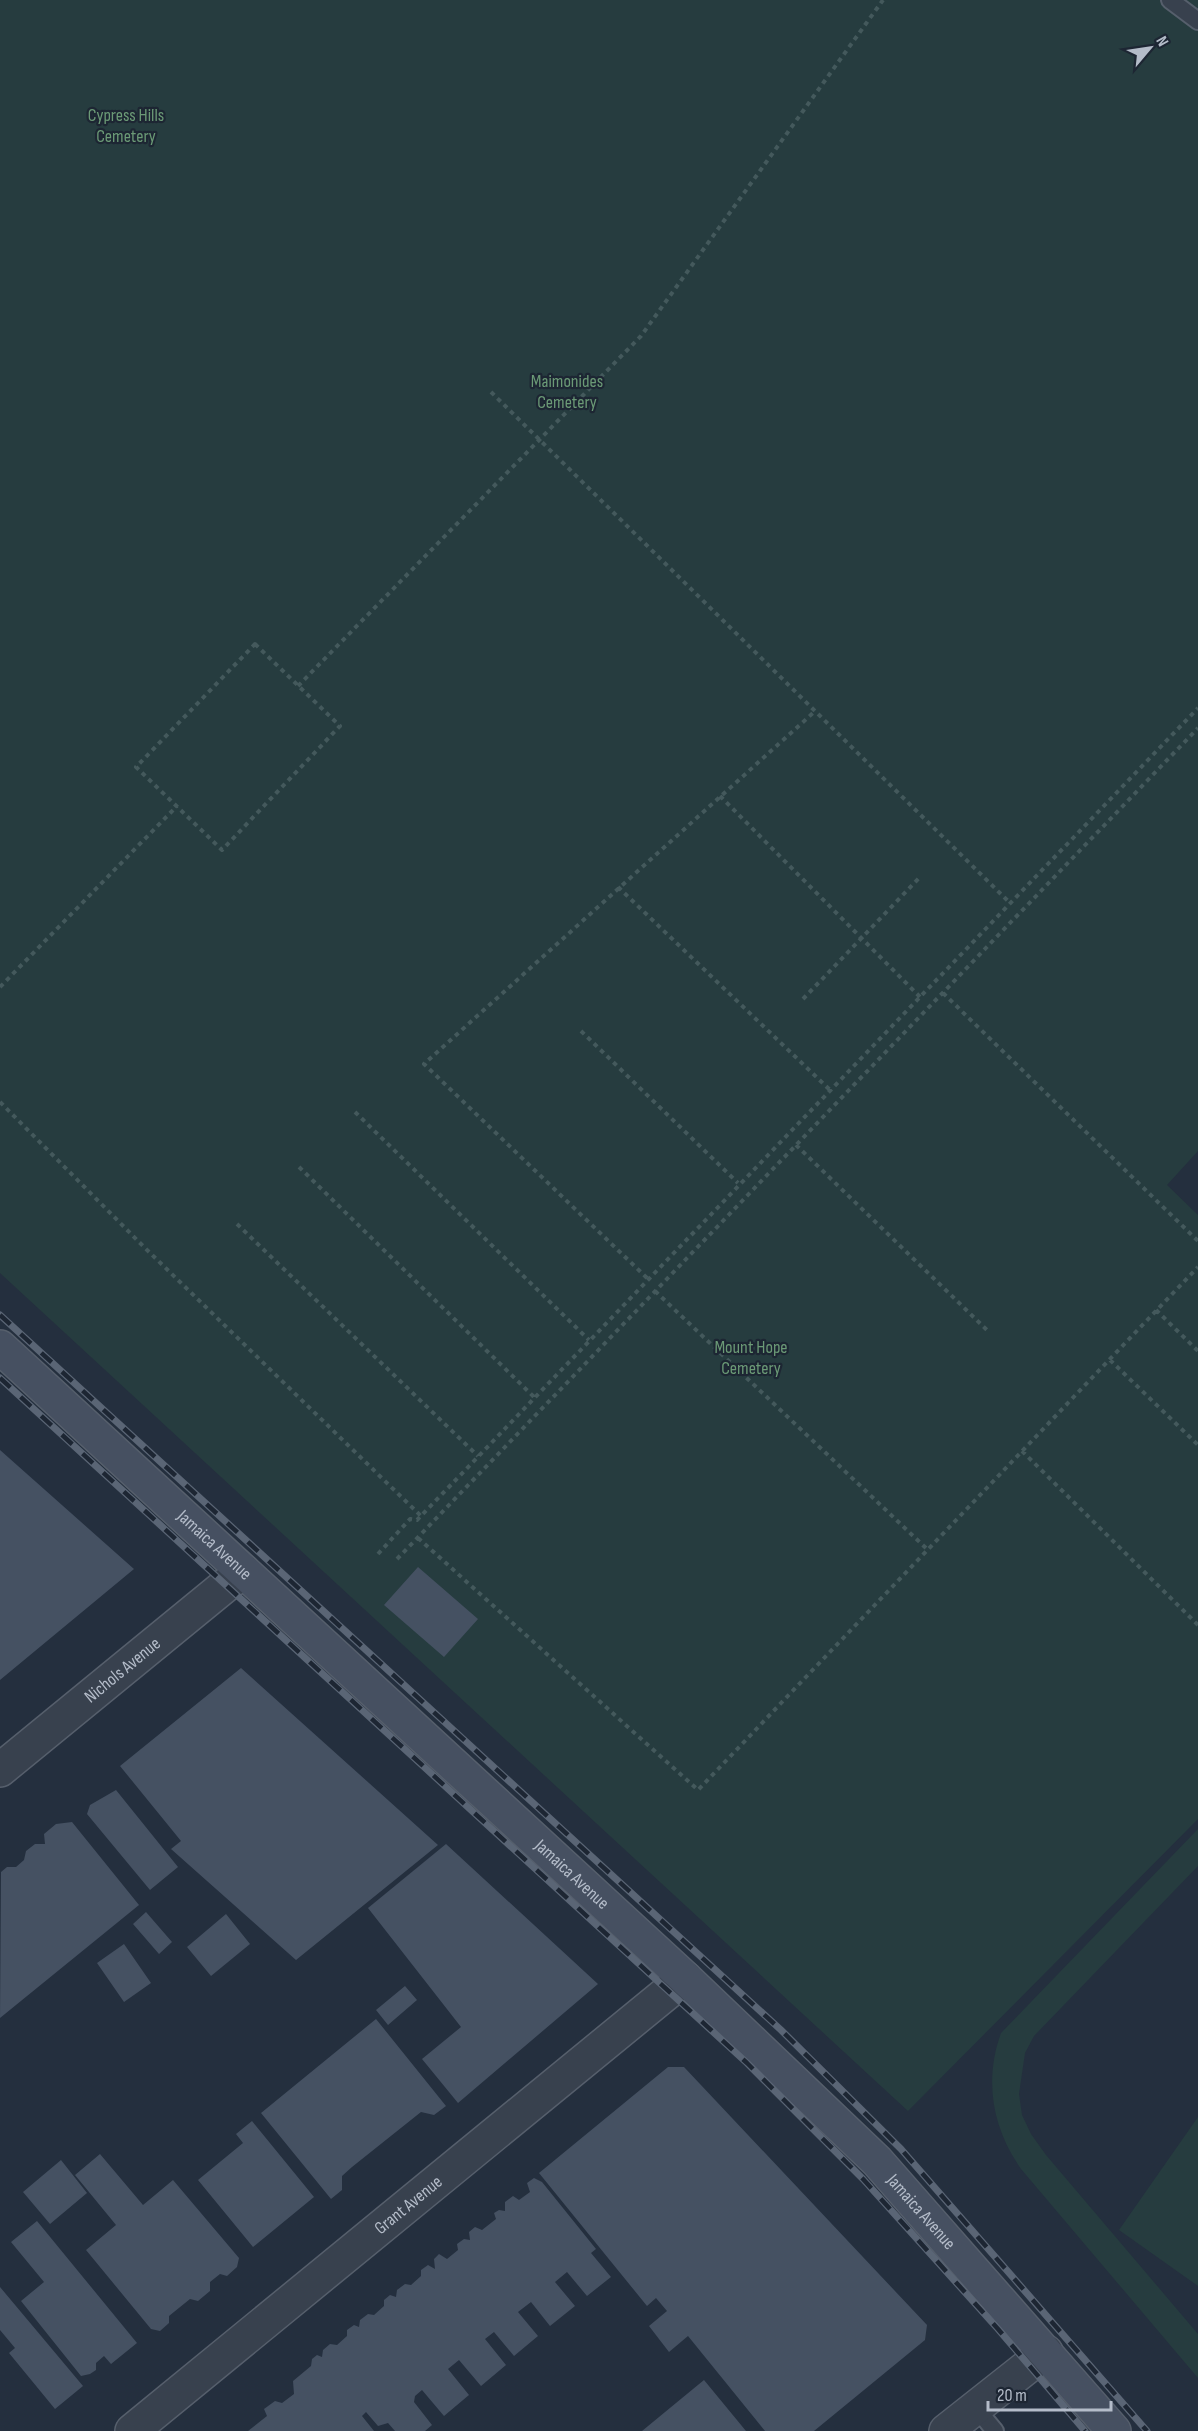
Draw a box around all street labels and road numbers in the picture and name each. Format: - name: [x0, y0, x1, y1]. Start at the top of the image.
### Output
- street label: Jamaica Avenue: [173, 1505, 256, 1584]
- street label: Nichols Avenue: [80, 1633, 164, 1707]
- street label: Jamaica Avenue: [530, 1834, 614, 1913]
- street label: Jamaica Avenue: [882, 2169, 960, 2254]
- street label: Grant Avenue: [370, 2171, 446, 2239]

